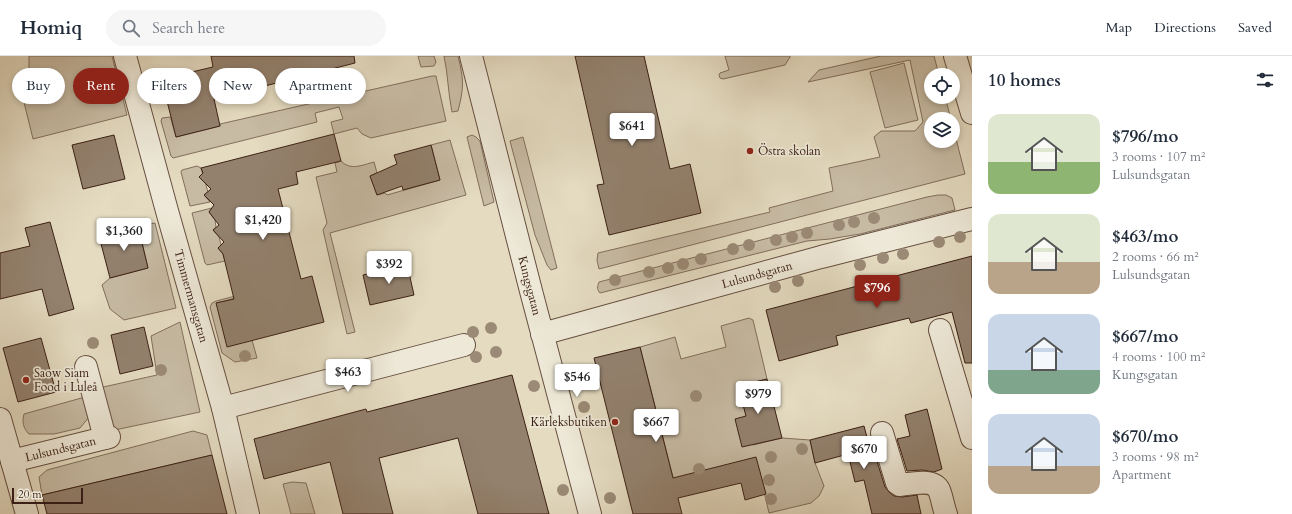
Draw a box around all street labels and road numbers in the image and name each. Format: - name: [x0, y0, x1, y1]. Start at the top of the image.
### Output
- street label: Timmermansgatan: [170, 248, 212, 345]
- street label: Kungsgatan: [514, 254, 545, 317]
- street label: Lulsundsgatan: [720, 257, 794, 292]
- street label: Lulsundsgatan: [23, 432, 98, 465]

